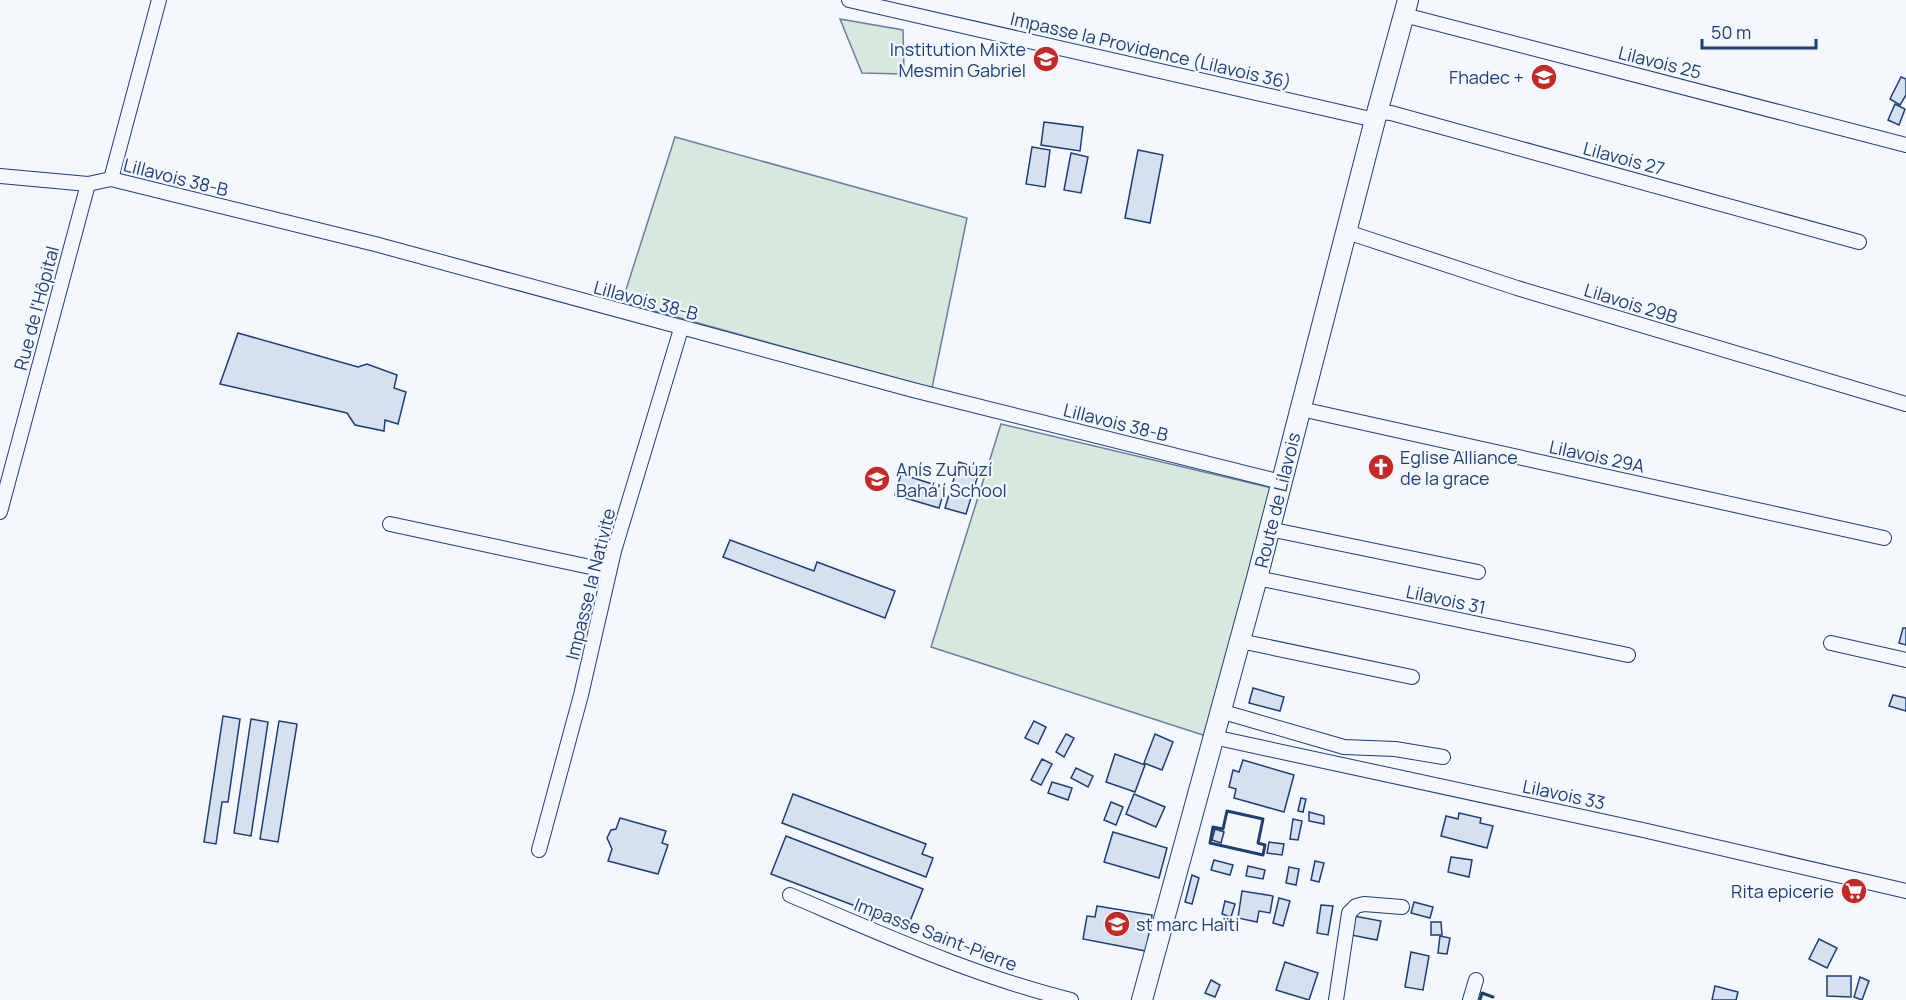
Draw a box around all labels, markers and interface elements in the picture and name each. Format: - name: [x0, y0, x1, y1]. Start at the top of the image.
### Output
- street label: Impasse la Providence (Lilavois 36): [1008, 6, 1294, 94]
- scale bar: [1702, 12, 1816, 50]
- text: 50 m: [1711, 20, 1751, 44]
- place label: Institution Mixte Mesmin Gabriel: [890, 37, 1026, 82]
- street label: Lilavois 25: [1616, 40, 1704, 84]
- school or university icon: Institution Mixte Mesmin Gabriel: [1031, 44, 1061, 74]
- school or university icon: Fhadec +: [1529, 62, 1559, 92]
- place label: Fhadec +: [1449, 65, 1524, 89]
- street label: Lilavois 27: [1581, 136, 1667, 180]
- street label: Lillavois 38-B: [121, 152, 231, 202]
- street label: Rue de l'Hôpital: [8, 243, 64, 373]
- street label: Lillavois 38-B: [591, 275, 701, 325]
- street label: Lilavois 29B: [1581, 277, 1681, 329]
- street label: Lillavois 38-B: [1061, 397, 1171, 447]
- street label: Route de Lilavois: [1249, 430, 1305, 570]
- street label: Lilavois 29A: [1547, 434, 1647, 478]
- place label: Eglise Alliance de la grace: [1400, 445, 1518, 490]
- church icon: Eglise Alliance de la grace: [1366, 452, 1396, 482]
- place label: Anís Zunúzí Bahá'í School: [896, 457, 1007, 502]
- school or university icon: Anís Zunúzí Bahá'í School: [862, 464, 892, 494]
- street label: Impasse la Nativite: [560, 506, 620, 662]
- street label: Lilavois 31: [1404, 579, 1488, 619]
- street label: Lilavois 33: [1521, 774, 1607, 814]
- supermarket icon: Rita epicerie: [1839, 876, 1869, 906]
- place label: Rita epicerie: [1731, 879, 1834, 903]
- street label: Impasse Saint-Pierre: [851, 892, 1021, 976]
- school or university icon: st marc Haïti: [1102, 909, 1132, 939]
- place label: st marc Haïti: [1136, 912, 1239, 936]

